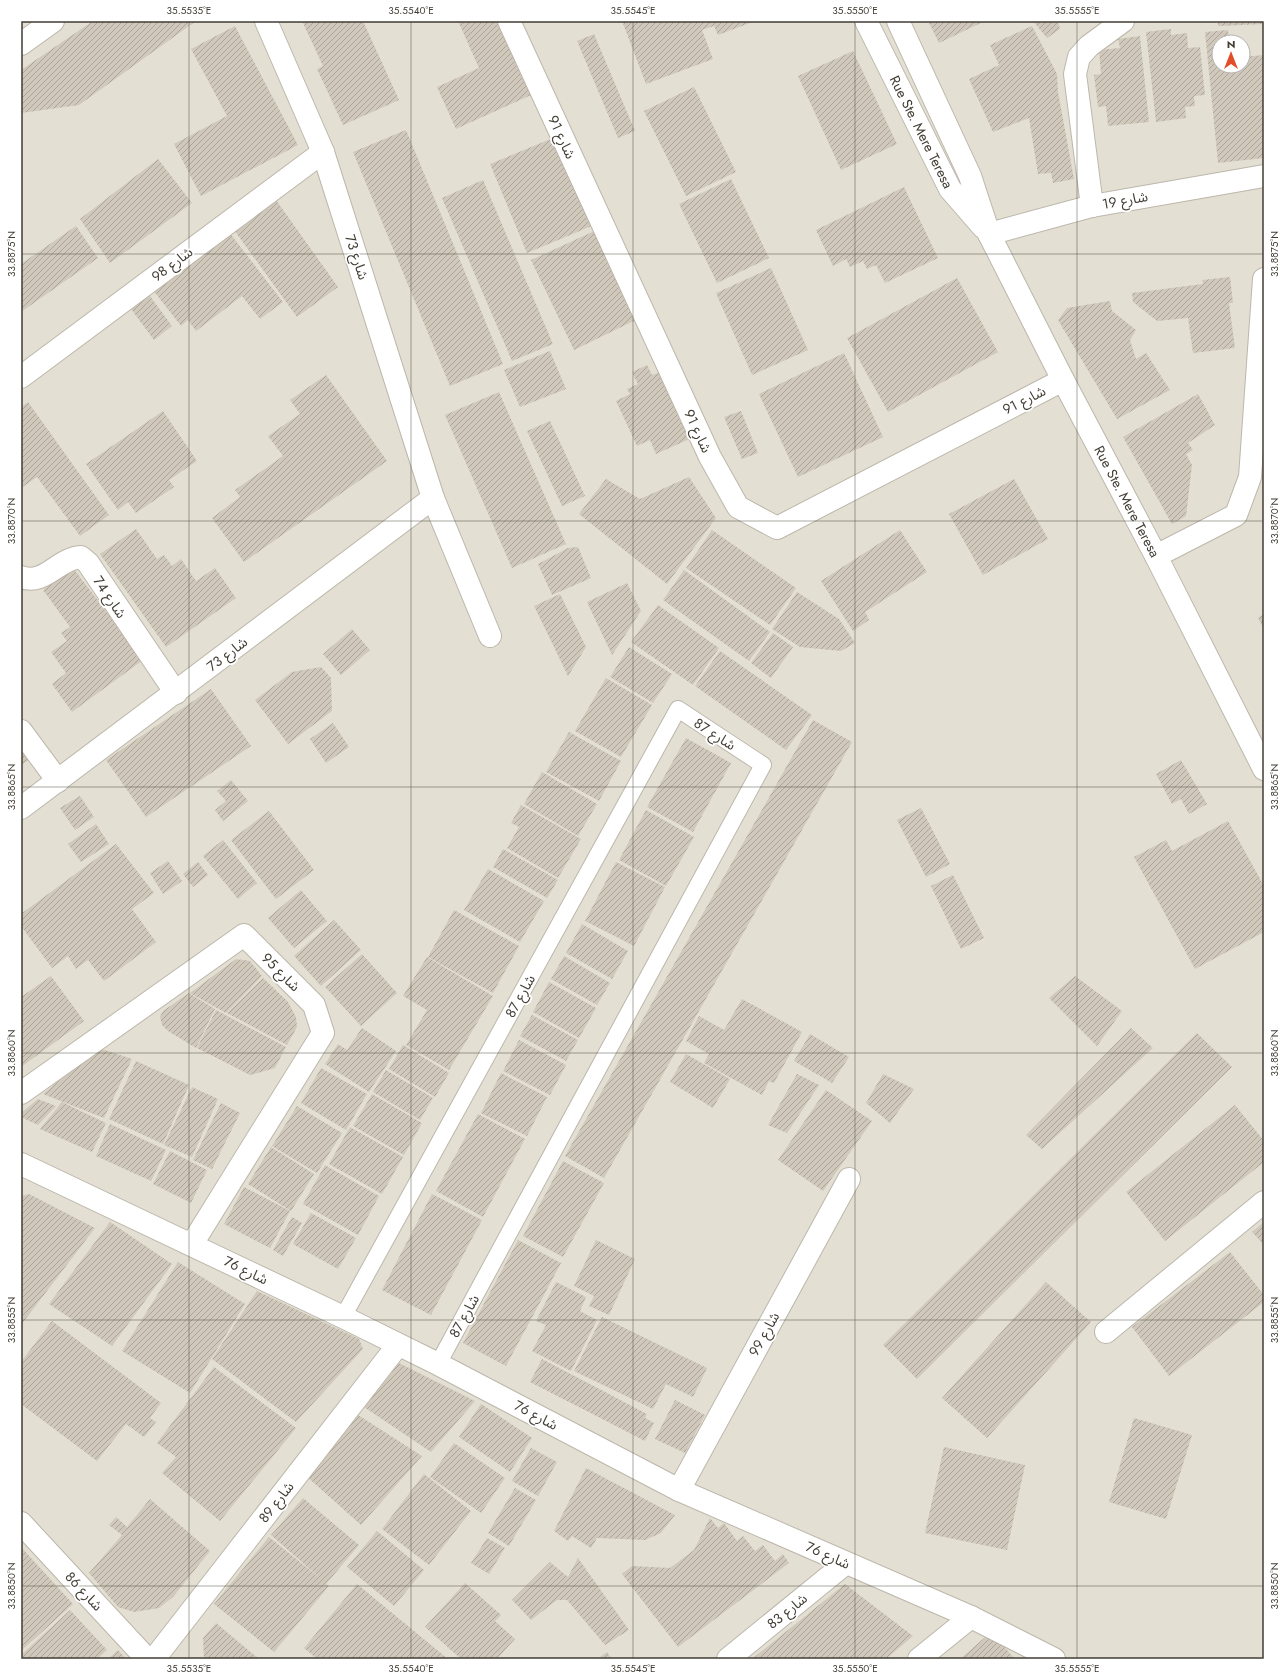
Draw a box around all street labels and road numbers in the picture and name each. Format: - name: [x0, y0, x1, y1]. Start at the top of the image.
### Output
- street label: Rue Ste. Mere Teresa: [885, 72, 958, 192]
- street label: شارع 91: [542, 112, 581, 162]
- street label: شارع 19: [1101, 186, 1150, 215]
- street label: شارع 73: [339, 232, 374, 283]
- street label: شارع 98: [147, 242, 197, 287]
- street label: شارع 91: [999, 381, 1049, 420]
- street label: شارع 91: [678, 406, 717, 456]
- street label: Rue Ste. Mere Teresa: [1089, 442, 1165, 561]
- street label: شارع 74: [88, 572, 131, 623]
- street label: شارع 73: [202, 632, 252, 677]
- street label: شارع 87: [690, 713, 740, 756]
- street label: شارع 95: [256, 948, 305, 997]
- street label: شارع 87: [500, 971, 541, 1022]
- street label: شارع 76: [220, 1251, 271, 1290]
- street label: شارع 87: [444, 1291, 485, 1342]
- street label: شارع 99: [744, 1308, 785, 1360]
- street label: شارع 76: [510, 1395, 561, 1436]
- street label: شارع 89: [254, 1477, 299, 1527]
- street label: شارع 76: [802, 1536, 854, 1575]
- street label: شارع 86: [60, 1567, 107, 1616]
- street label: شارع 83: [763, 1588, 812, 1634]

